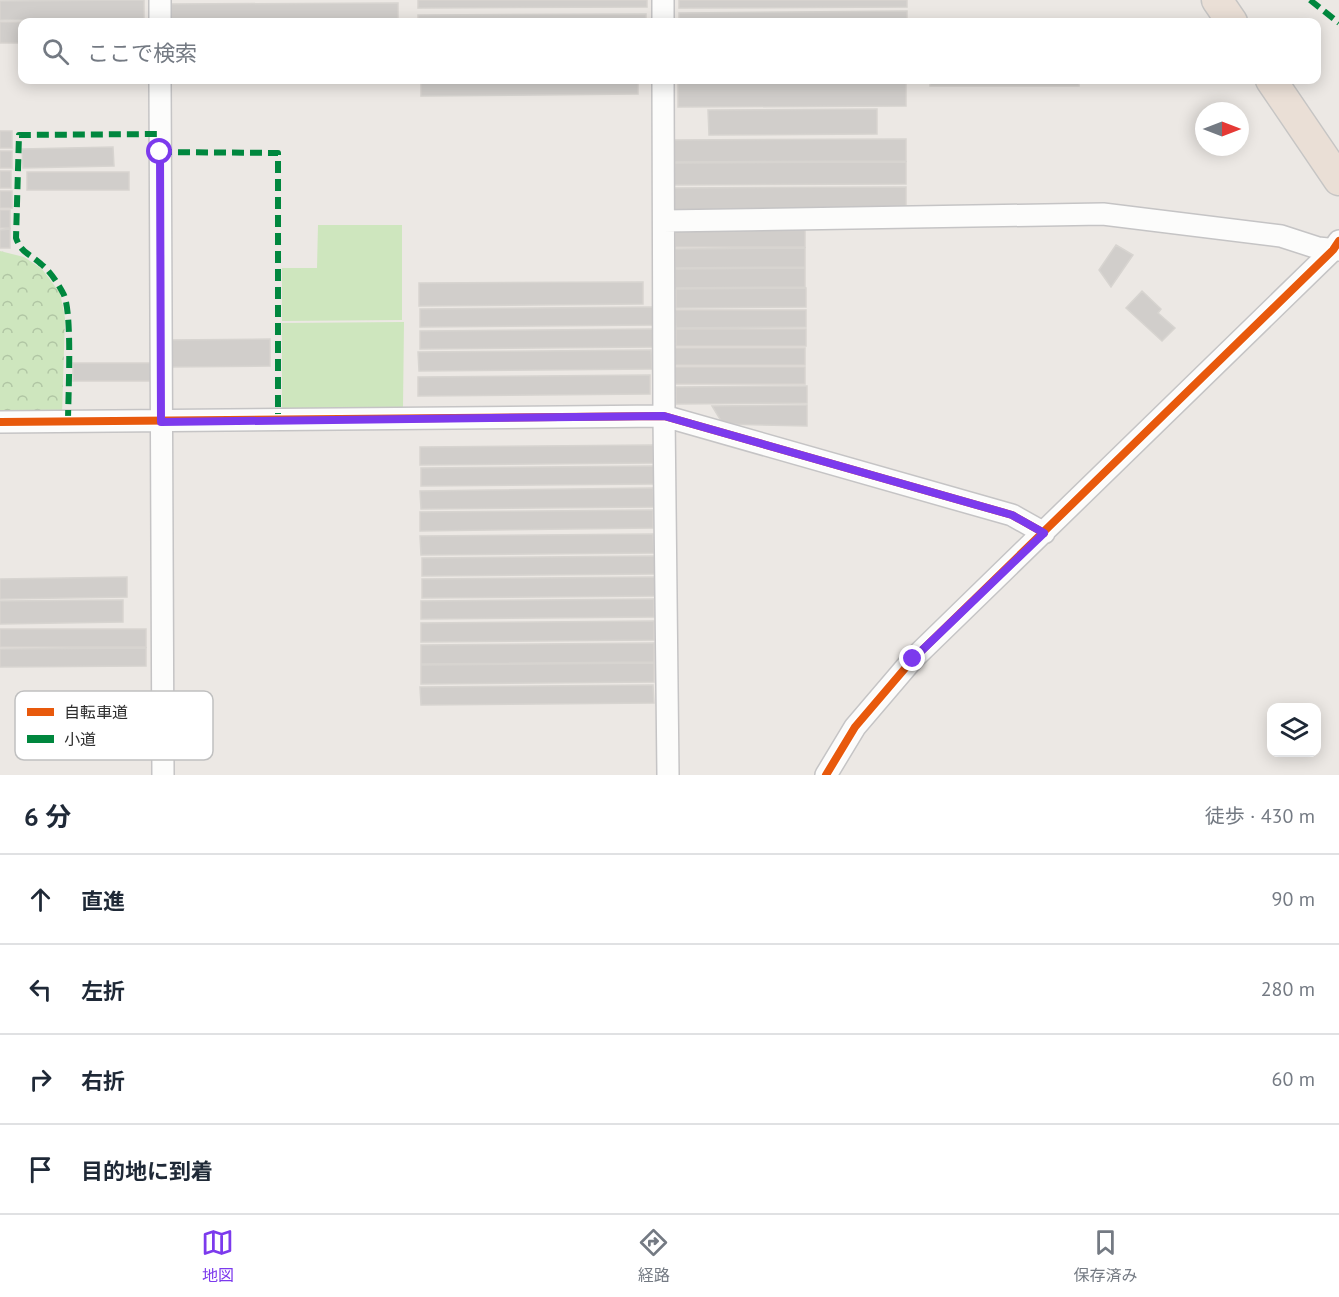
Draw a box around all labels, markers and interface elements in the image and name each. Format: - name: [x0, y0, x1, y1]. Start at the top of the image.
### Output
- search box: [18, 18, 1321, 84]
- icon: search: [39, 35, 72, 68]
- text: ここで検索: [87, 39, 197, 67]
- north arrow: [1195, 102, 1249, 156]
- route start: [146, 138, 172, 164]
- route end: [899, 645, 925, 671]
- legend: [15, 691, 213, 760]
- text: 自転車道: [64, 702, 128, 722]
- map controls: [1267, 703, 1321, 757]
- button: layers: [1267, 703, 1321, 757]
- text: 小道: [64, 729, 96, 749]
- text: 6 分: [24, 800, 71, 833]
- text: 徒歩 · 430 m: [1205, 803, 1315, 829]
- icon: ahead: [24, 883, 57, 916]
- text: 90 m: [1272, 886, 1315, 912]
- text: 直進: [81, 887, 125, 915]
- icon: left: [24, 973, 57, 1006]
- text: 280 m: [1261, 976, 1315, 1002]
- text: 左折: [81, 977, 125, 1005]
- icon: right: [24, 1063, 57, 1096]
- text: 60 m: [1272, 1066, 1315, 1092]
- text: 右折: [81, 1067, 125, 1095]
- icon: arrive: [24, 1153, 57, 1186]
- text: 目的地に到着: [81, 1157, 213, 1185]
- tab: 地図: [201, 1226, 234, 1286]
- tab: 経路: [637, 1226, 670, 1286]
- tab: 保存済み: [1073, 1226, 1137, 1286]

